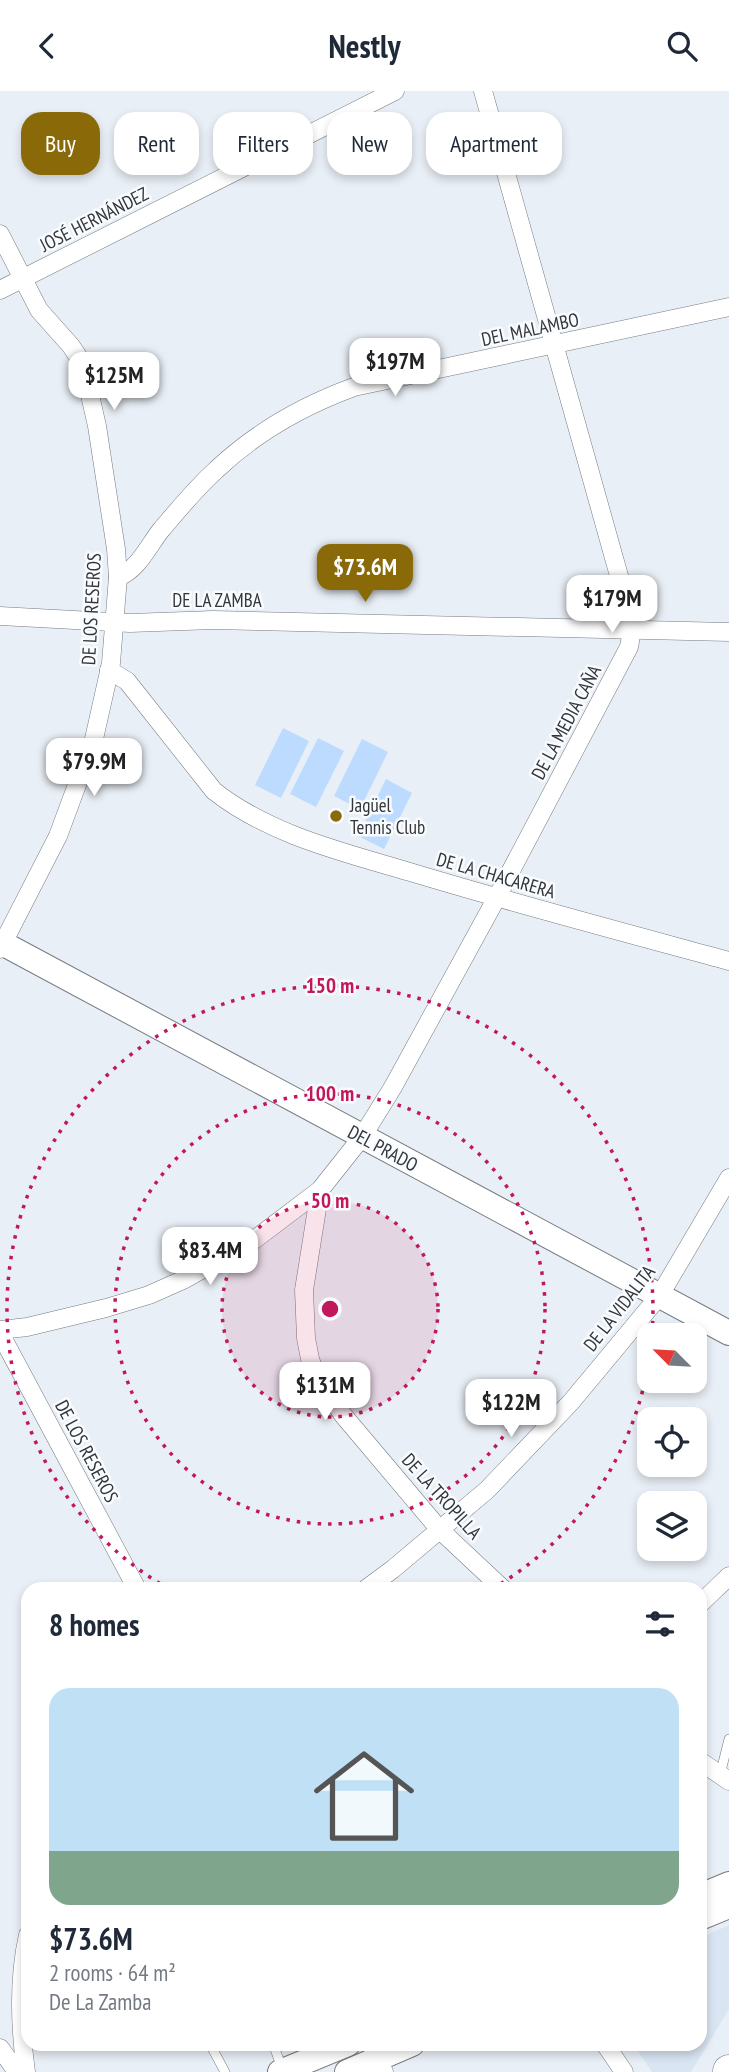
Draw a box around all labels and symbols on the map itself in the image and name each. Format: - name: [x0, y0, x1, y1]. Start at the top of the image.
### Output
- street label: JOSÉ HERNÁNDEZ: [35, 181, 152, 257]
- street label: DEL MALAMBO: [479, 307, 581, 351]
- pin: $197M: [346, 338, 444, 398]
- pin: $125M: [65, 353, 163, 412]
- pin: $73.6M: [308, 545, 422, 604]
- street label: DE LOS RESEROS: [76, 552, 106, 666]
- pin: $179M: [563, 575, 661, 635]
- street label: DE LA ZAMBA: [172, 588, 262, 612]
- street label: DE LA MEDIA CAÑA: [526, 661, 606, 783]
- pin: $79.9M: [37, 739, 151, 798]
- place label: Jagüel Tennis Club: [349, 793, 425, 839]
- marker: Jagüel Tennis Club: [328, 808, 344, 824]
- street label: DE LA CHACARERA: [434, 847, 558, 903]
- text: 150 m: [306, 972, 354, 999]
- text: 100 m: [306, 1080, 354, 1107]
- street label: DEL PRADO: [344, 1120, 422, 1176]
- text: 50 m: [311, 1187, 349, 1214]
- pin: $83.4M: [153, 1227, 267, 1287]
- street label: DE LA VIDALITA: [578, 1260, 660, 1356]
- centre of rings: [318, 1297, 342, 1321]
- north arrow: [637, 1323, 707, 1393]
- pin: $131M: [276, 1363, 374, 1422]
- pin: $122M: [462, 1379, 560, 1439]
- street label: DE LOS RESEROS: [50, 1396, 124, 1506]
- street label: DE LA TROPILLA: [397, 1448, 487, 1544]

